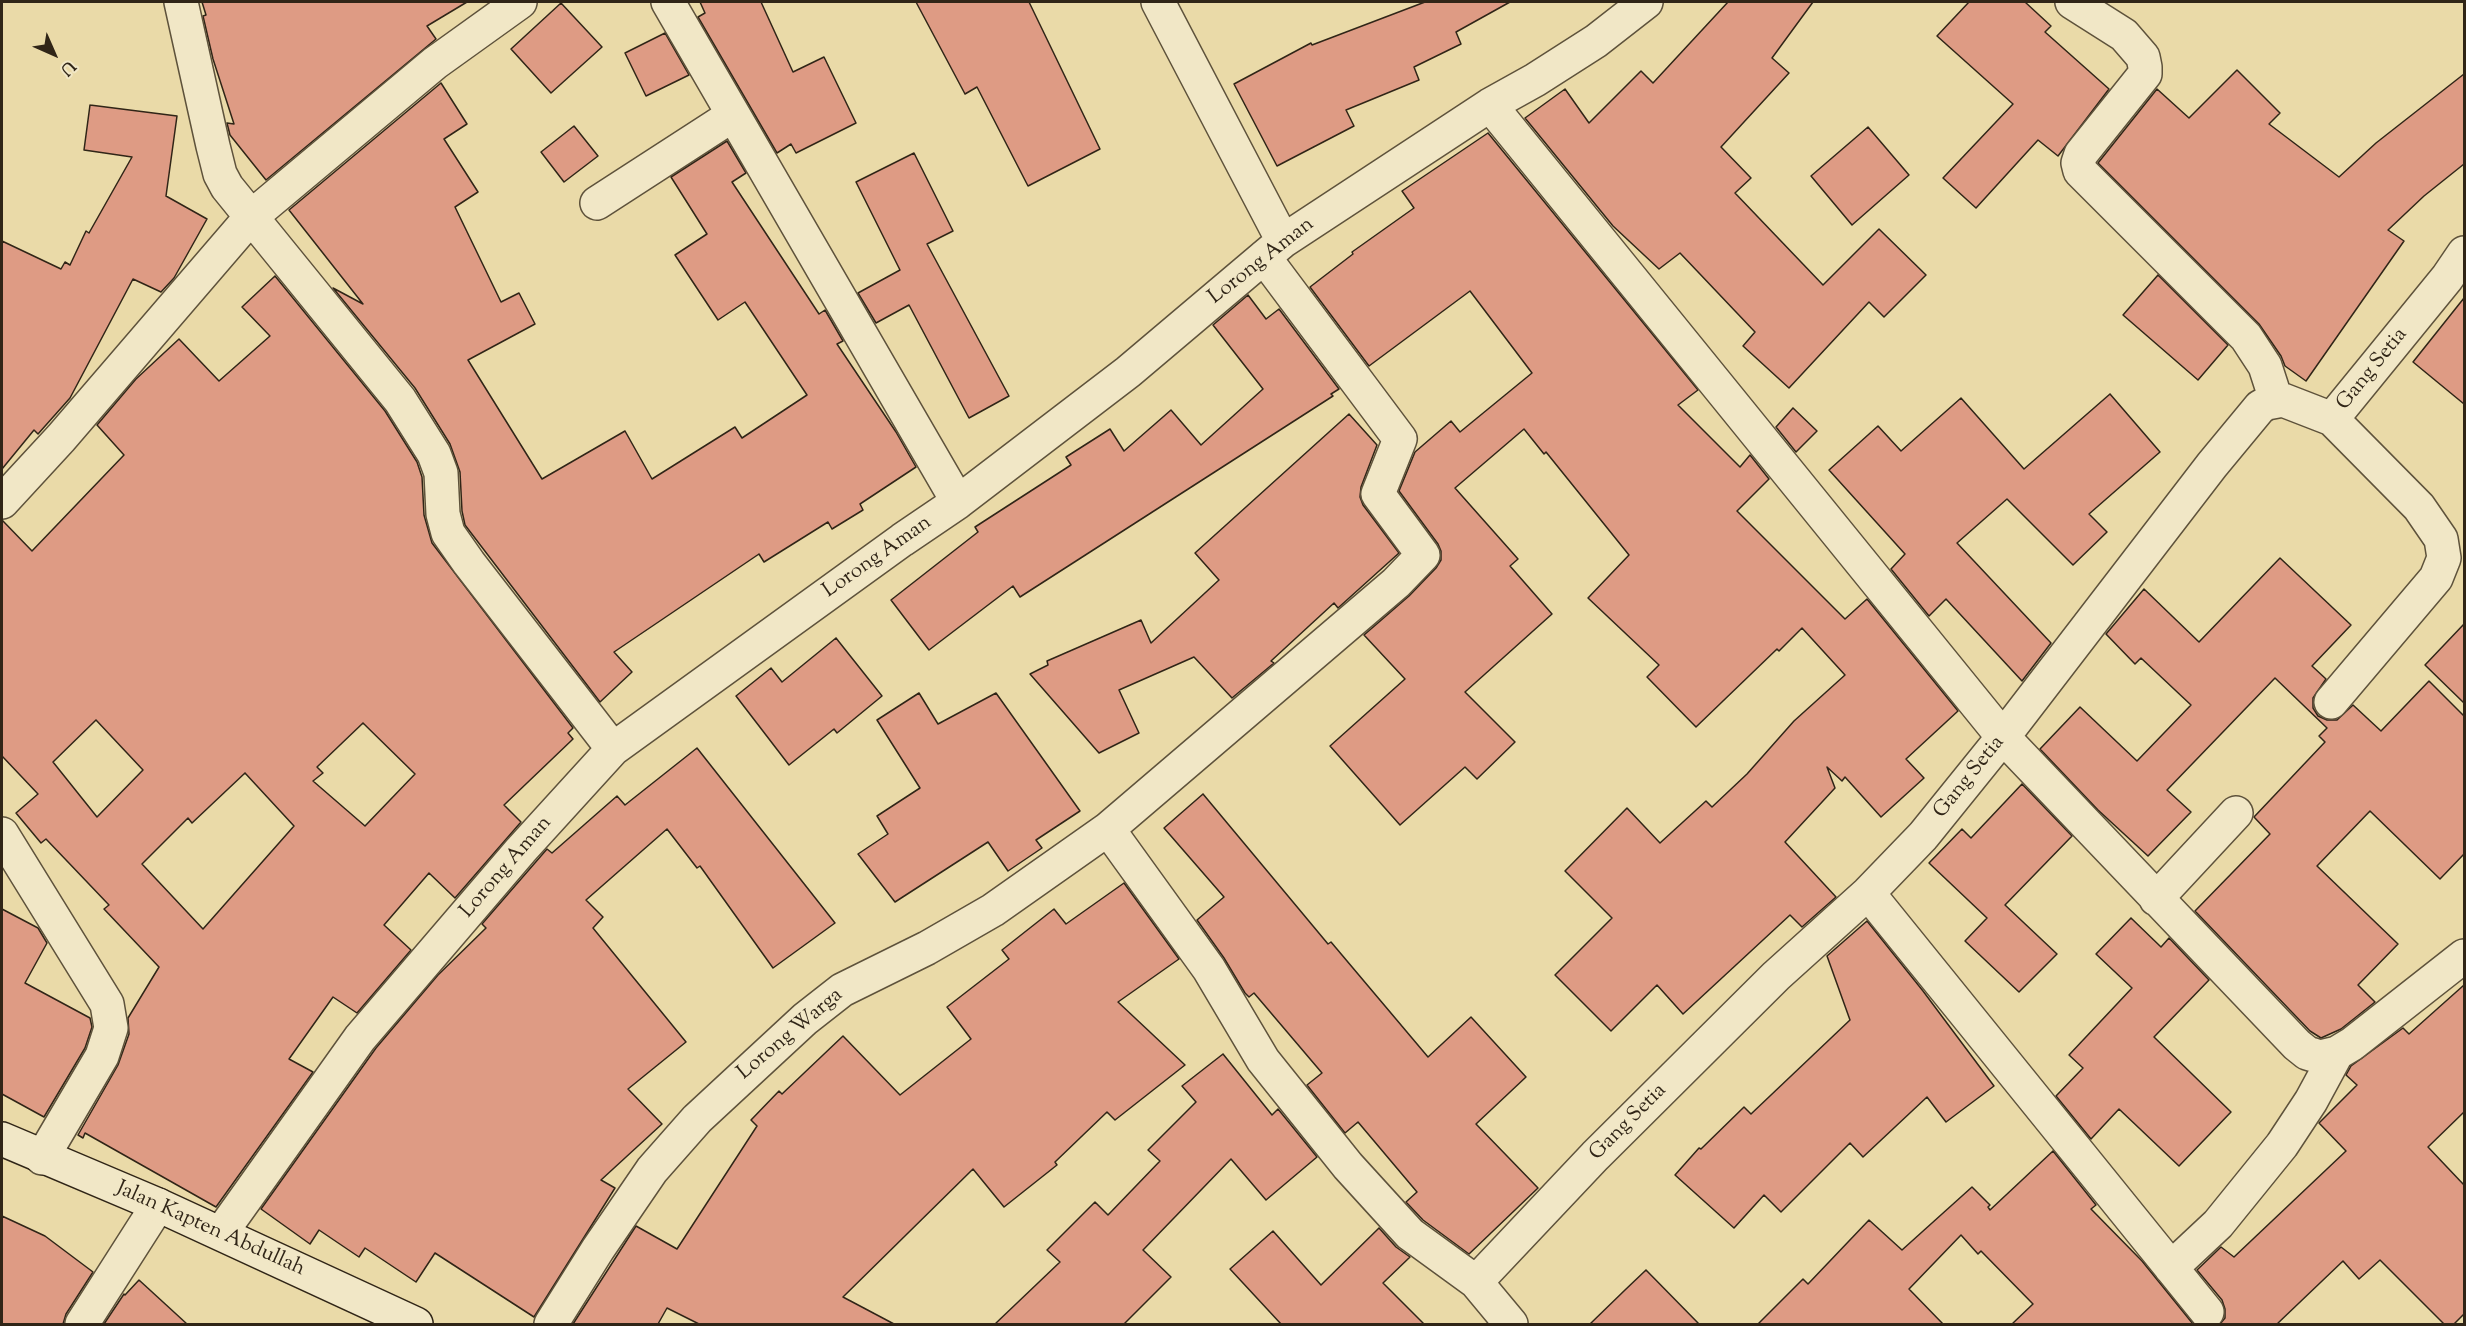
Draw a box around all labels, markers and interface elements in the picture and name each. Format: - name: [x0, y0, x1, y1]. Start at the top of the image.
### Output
- north arrow: [24, 24, 84, 84]
- text: U: [54, 54, 80, 80]
- street label: Lorong Aman: [1204, 213, 1320, 311]
- street label: Gang Setia: [2332, 324, 2414, 416]
- street label: Lorong Aman: [819, 511, 937, 605]
- street label: Gang Setia: [1929, 732, 2011, 824]
- street label: Lorong Aman: [456, 812, 558, 924]
- street label: Lorong Warga: [733, 984, 849, 1086]
- street label: Gang Setia: [1585, 1079, 1673, 1167]
- street label: Jalan Kapten Abdullah: [112, 1177, 308, 1283]

